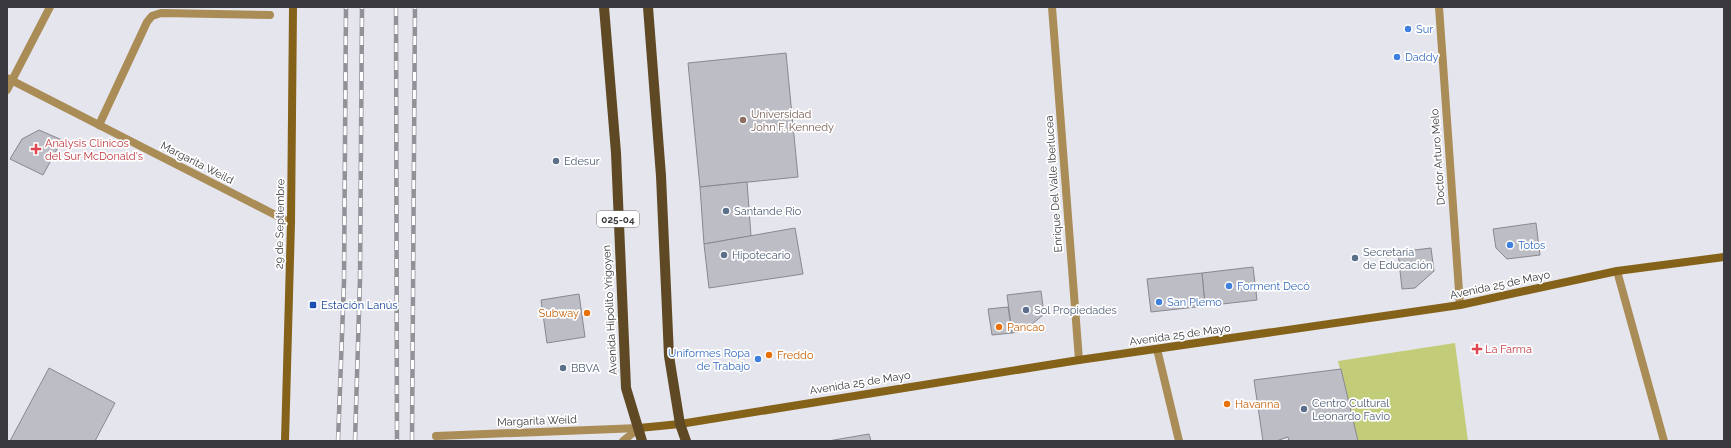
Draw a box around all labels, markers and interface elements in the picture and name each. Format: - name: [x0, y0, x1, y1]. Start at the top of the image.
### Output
- place label: Sur: [1416, 23, 1433, 36]
- marker: Sur: [1403, 24, 1413, 34]
- place label: Daddy: [1405, 51, 1439, 64]
- marker: Daddy: [1392, 52, 1402, 62]
- place label: Universidad John F. Kennedy: [751, 108, 834, 134]
- street label: Doctor Arturo Melo: [1428, 108, 1448, 206]
- marker: Universidad John F. Kennedy: [738, 115, 748, 125]
- street label: Enrique Del Valle Iberlucea: [1043, 115, 1065, 253]
- place label: Analysis Clinicos del Sur McDonald's: [45, 137, 143, 163]
- street label: Margarita Weild: [158, 139, 236, 187]
- marker: Analysis Clinicos del Sur McDonald's: [30, 143, 42, 155]
- place label: Edesur: [564, 155, 600, 168]
- marker: Edesur: [551, 156, 561, 166]
- street label: 29 de Septiembre: [273, 178, 287, 269]
- place label: Santande Rio: [734, 205, 802, 218]
- marker: Santande Rio: [721, 206, 731, 216]
- road number: 025-04: [597, 211, 639, 227]
- place label: Totos: [1518, 239, 1545, 252]
- marker: Totos: [1505, 240, 1515, 250]
- street label: Avenida Hipólito Yrigoyen: [600, 245, 620, 375]
- place label: Secretaria de Educación: [1363, 246, 1432, 272]
- place label: Hipotecario: [732, 249, 791, 262]
- marker: Hipotecario: [719, 250, 729, 260]
- marker: Secretaria de Educación: [1350, 253, 1360, 263]
- street label: Avenida 25 de Mayo: [1449, 268, 1552, 302]
- place label: Forment Decó: [1237, 280, 1310, 293]
- marker: Forment Decó: [1224, 281, 1234, 291]
- place label: San Plemo: [1167, 296, 1222, 309]
- marker: San Plemo: [1154, 297, 1164, 307]
- place label: Estación Lanús: [321, 299, 398, 312]
- marker: Estación Lanús: [308, 300, 318, 310]
- place label: Sol Propiedades: [1034, 304, 1117, 317]
- marker: Sol Propiedades: [1021, 305, 1031, 315]
- place label: Subway: [539, 307, 579, 320]
- marker: Subway: [582, 308, 592, 318]
- place label: Pancao: [1007, 321, 1045, 334]
- street label: Avenida 25 de Mayo: [1129, 321, 1232, 349]
- marker: Pancao: [994, 322, 1004, 332]
- place label: La Farma: [1485, 343, 1532, 356]
- marker: La Farma: [1472, 344, 1482, 354]
- place label: Uniformes Ropa de Trabajo: [668, 347, 750, 373]
- place label: Freddo: [777, 349, 814, 362]
- marker: Freddo: [764, 350, 774, 360]
- marker: Uniformes Ropa de Trabajo: [753, 354, 763, 364]
- place label: BBVA: [571, 362, 600, 375]
- marker: BBVA: [558, 363, 568, 373]
- street label: Avenida 25 de Mayo: [809, 369, 912, 397]
- place label: Centro Cultural Leonardo Favio: [1312, 397, 1390, 423]
- place label: Havanna: [1235, 398, 1279, 411]
- marker: Havanna: [1222, 399, 1232, 409]
- marker: Centro Cultural Leonardo Favio: [1299, 404, 1309, 414]
- street label: Margarita Weild: [497, 413, 577, 429]

